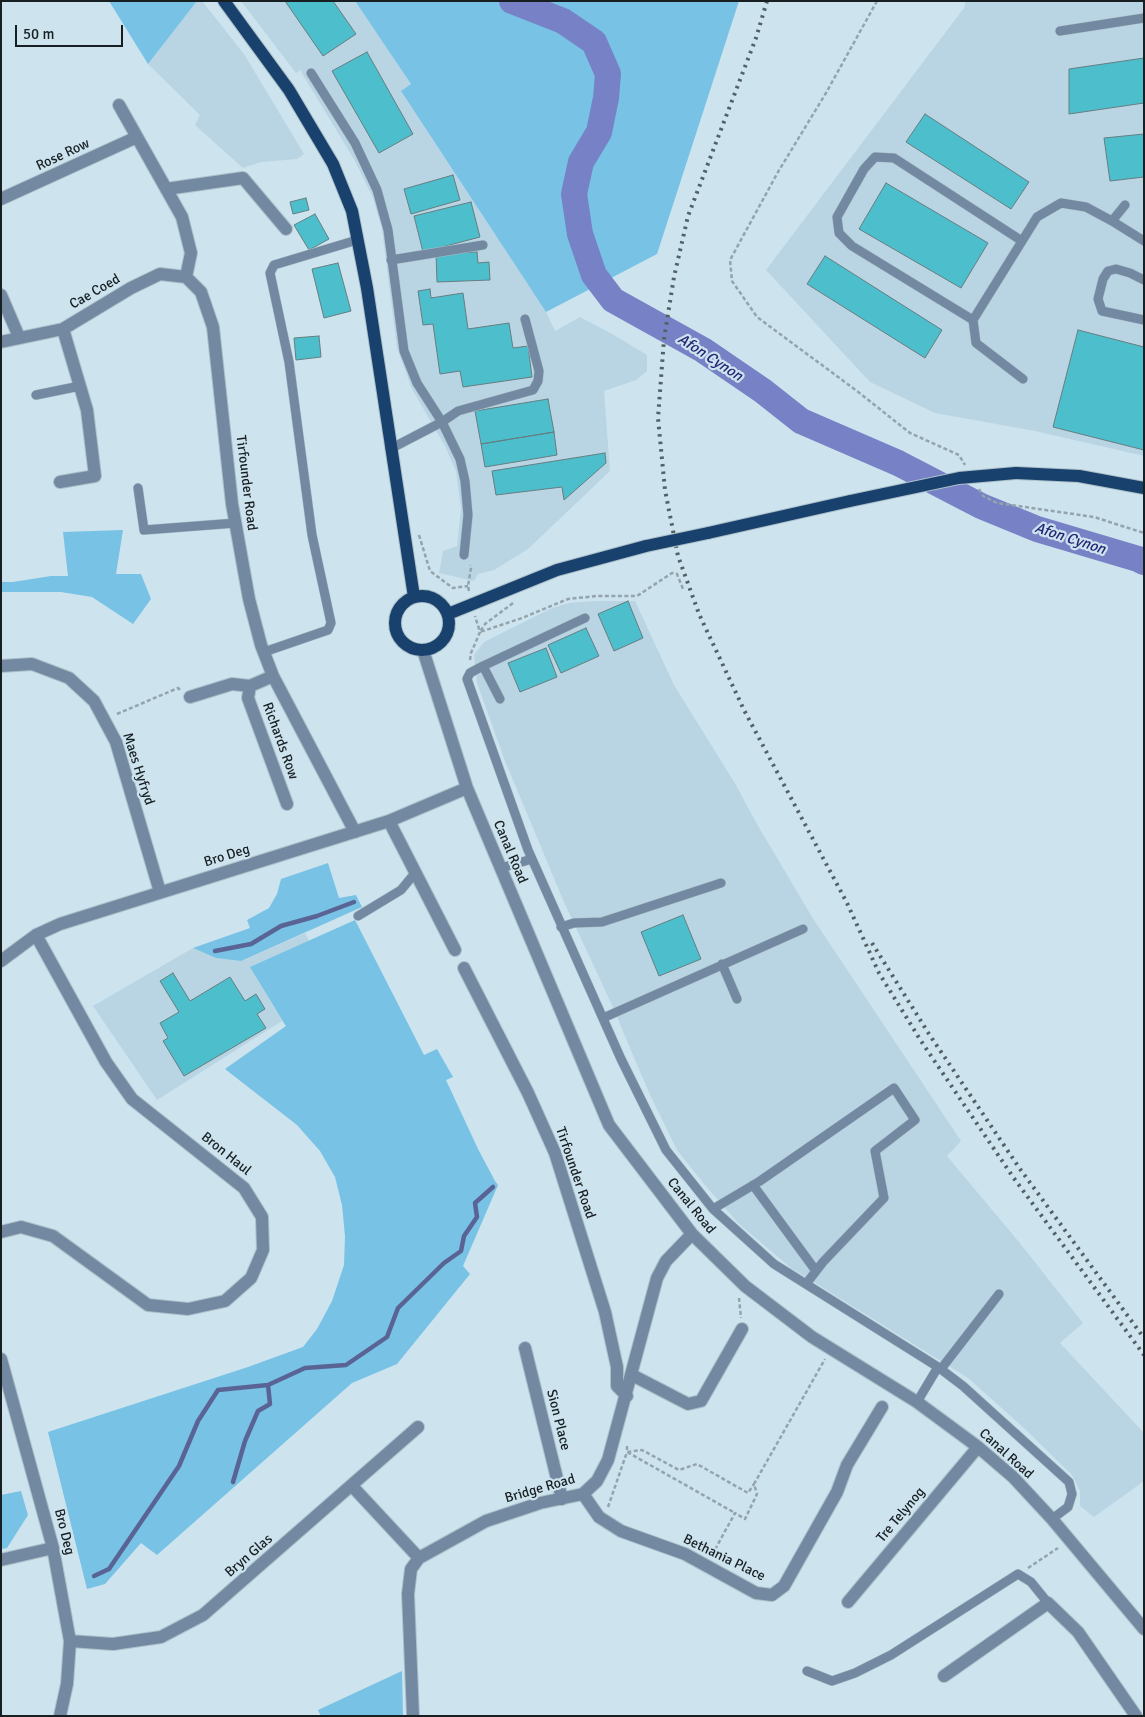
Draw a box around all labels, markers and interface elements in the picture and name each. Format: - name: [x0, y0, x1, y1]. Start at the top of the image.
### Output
- scale bar: [18, 15, 125, 47]
- text: 50 m: [23, 25, 54, 43]
- street label: Rose Row: [34, 135, 92, 175]
- street label: Cae Coed: [67, 271, 123, 313]
- water label: Afon Cynon: [674, 330, 746, 386]
- street label: Tirfounder Road: [232, 434, 260, 532]
- water label: Afon Cynon: [1032, 519, 1108, 559]
- street label: Richards Row: [258, 700, 302, 782]
- street label: Maes Hyfryd: [118, 731, 158, 807]
- street label: Canal Road: [489, 818, 531, 886]
- street label: Bro Deg: [202, 841, 252, 871]
- street label: Tirfounder Road: [551, 1125, 599, 1221]
- street label: Bron Haul: [198, 1129, 254, 1179]
- street label: Canal Road: [663, 1175, 719, 1237]
- street label: Sion Place: [542, 1388, 574, 1452]
- street label: Canal Road: [975, 1425, 1037, 1483]
- street label: Bridge Road: [503, 1471, 577, 1507]
- street label: Tre Telynog: [873, 1484, 929, 1546]
- street label: Bro Deg: [50, 1507, 78, 1557]
- street label: Bryn Glas: [222, 1531, 276, 1581]
- street label: Bethania Place: [680, 1531, 768, 1585]

